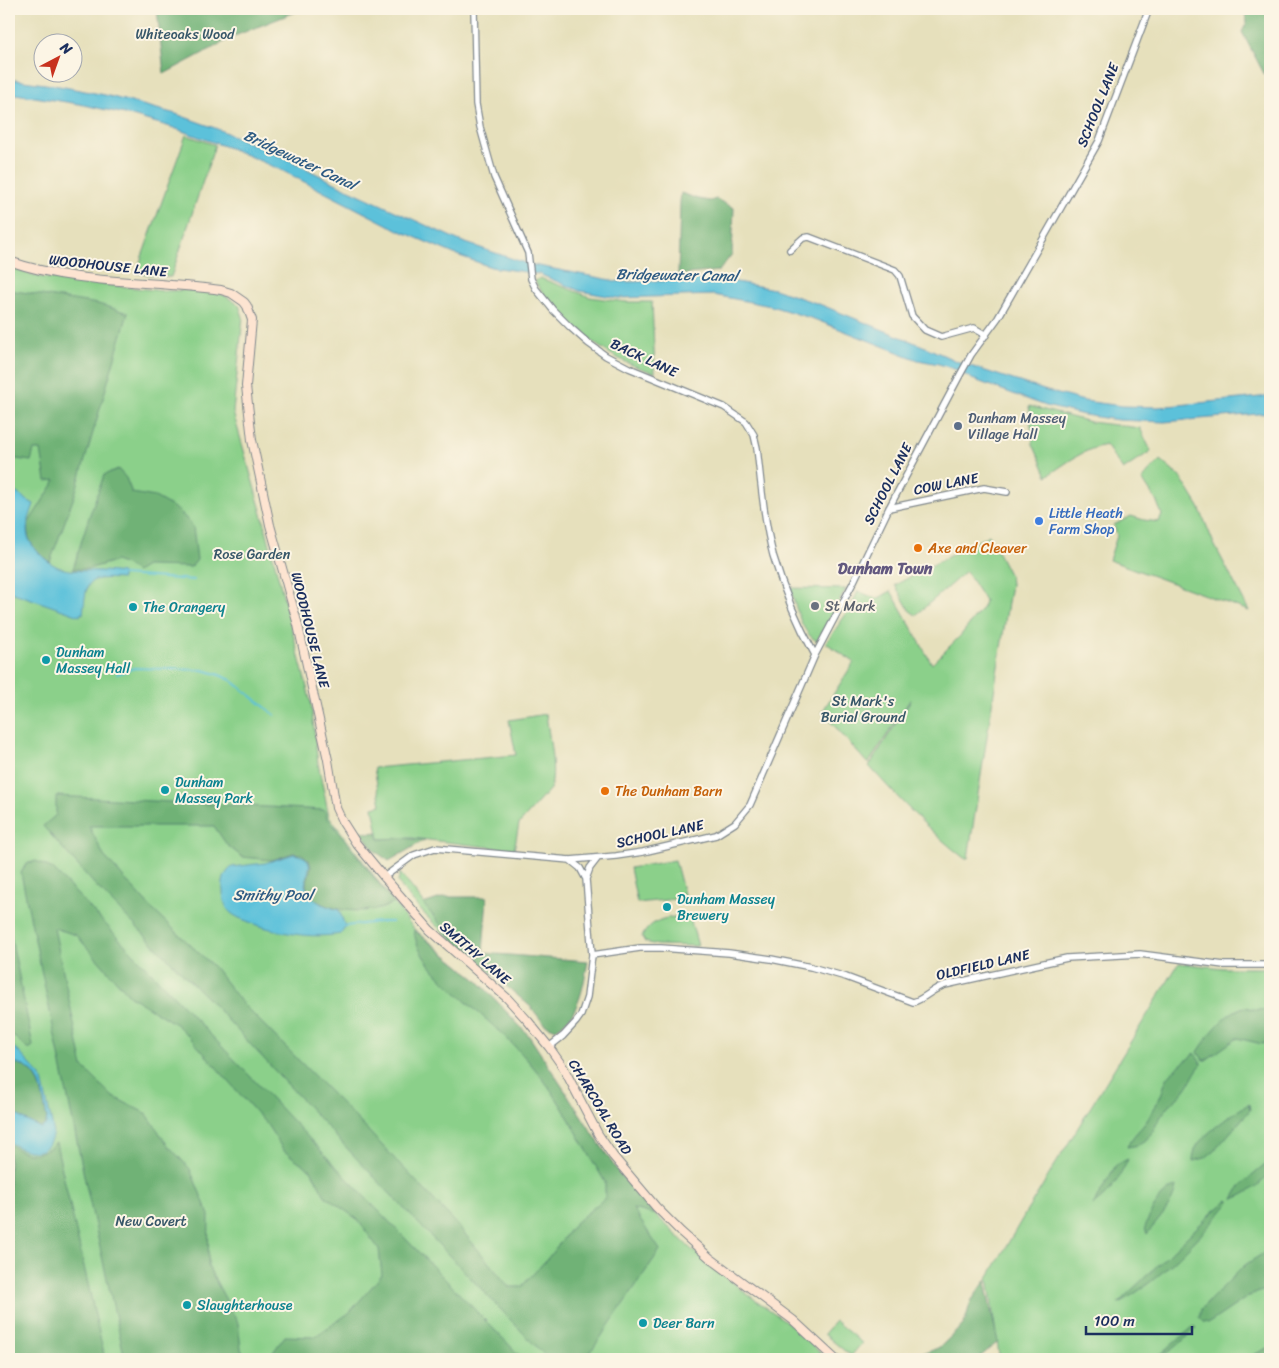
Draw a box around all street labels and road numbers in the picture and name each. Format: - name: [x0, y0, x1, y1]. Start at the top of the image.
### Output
- street label: SCHOOL LANE: [1070, 58, 1127, 151]
- street label: WOODHOUSE LANE: [48, 247, 170, 285]
- street label: BACK LANE: [606, 331, 683, 385]
- street label: SCHOOL LANE: [857, 438, 920, 529]
- street label: COW LANE: [911, 465, 982, 503]
- street label: WOODHOUSE LANE: [283, 569, 337, 692]
- street label: SCHOOL LANE: [614, 812, 707, 855]
- street label: SMITHY LANE: [434, 915, 517, 992]
- street label: OLDFIELD LANE: [934, 942, 1033, 988]
- street label: CHARCOAL ROAD: [561, 1054, 639, 1160]

